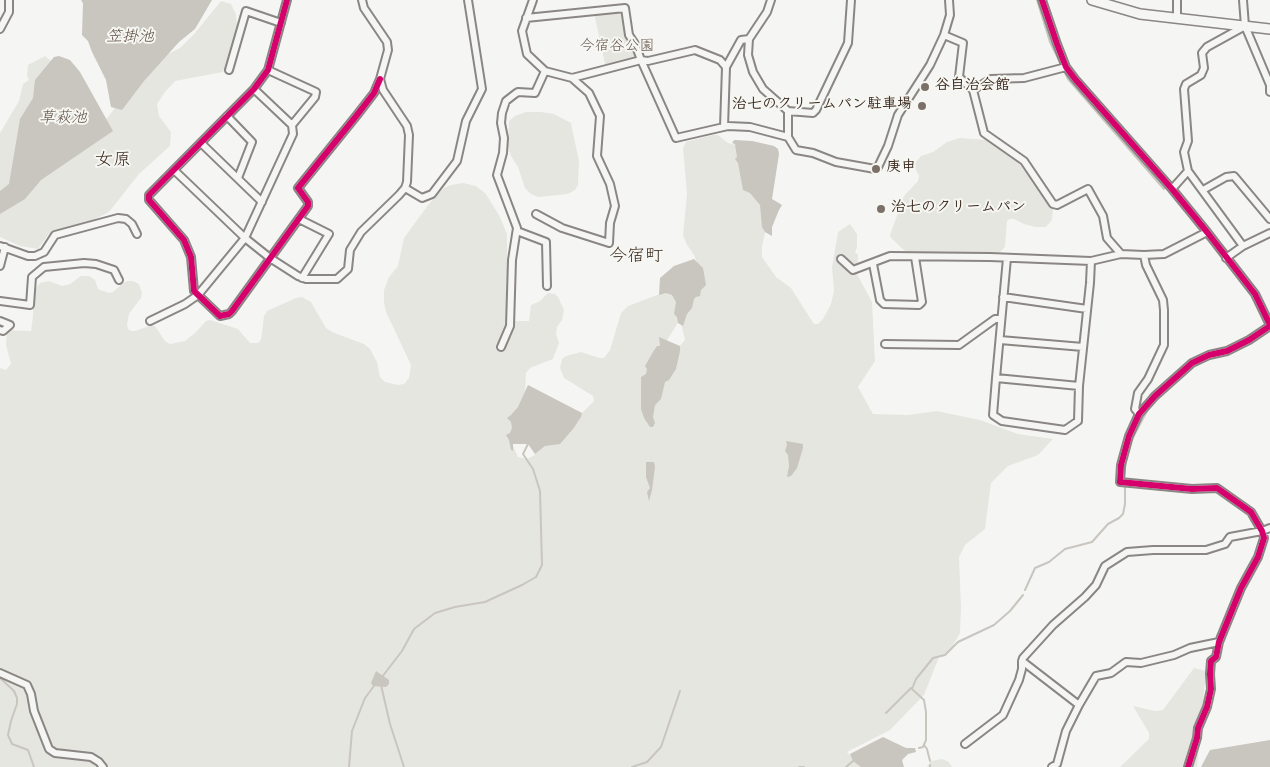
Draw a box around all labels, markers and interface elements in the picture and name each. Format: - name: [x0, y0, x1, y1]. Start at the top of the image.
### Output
- water label: 笠掛池: [106, 29, 154, 49]
- park label: 今宿谷公園: [580, 39, 654, 57]
- place label: 谷自治会館: [935, 78, 1010, 96]
- marker: 谷自治会館: [919, 81, 931, 93]
- place label: 治七のクリームパン駐車場: [732, 97, 912, 115]
- marker: 治七のクリームパン駐車場: [916, 100, 928, 112]
- water label: 草萩池: [39, 110, 87, 130]
- district label: 女原: [95, 151, 131, 173]
- place label: 庚申: [886, 160, 916, 178]
- marker: 庚申: [870, 163, 882, 175]
- place label: 治七のクリームパン: [891, 200, 1026, 218]
- marker: 治七のクリームパン: [875, 203, 887, 215]
- district label: 今宿町: [609, 247, 663, 269]

